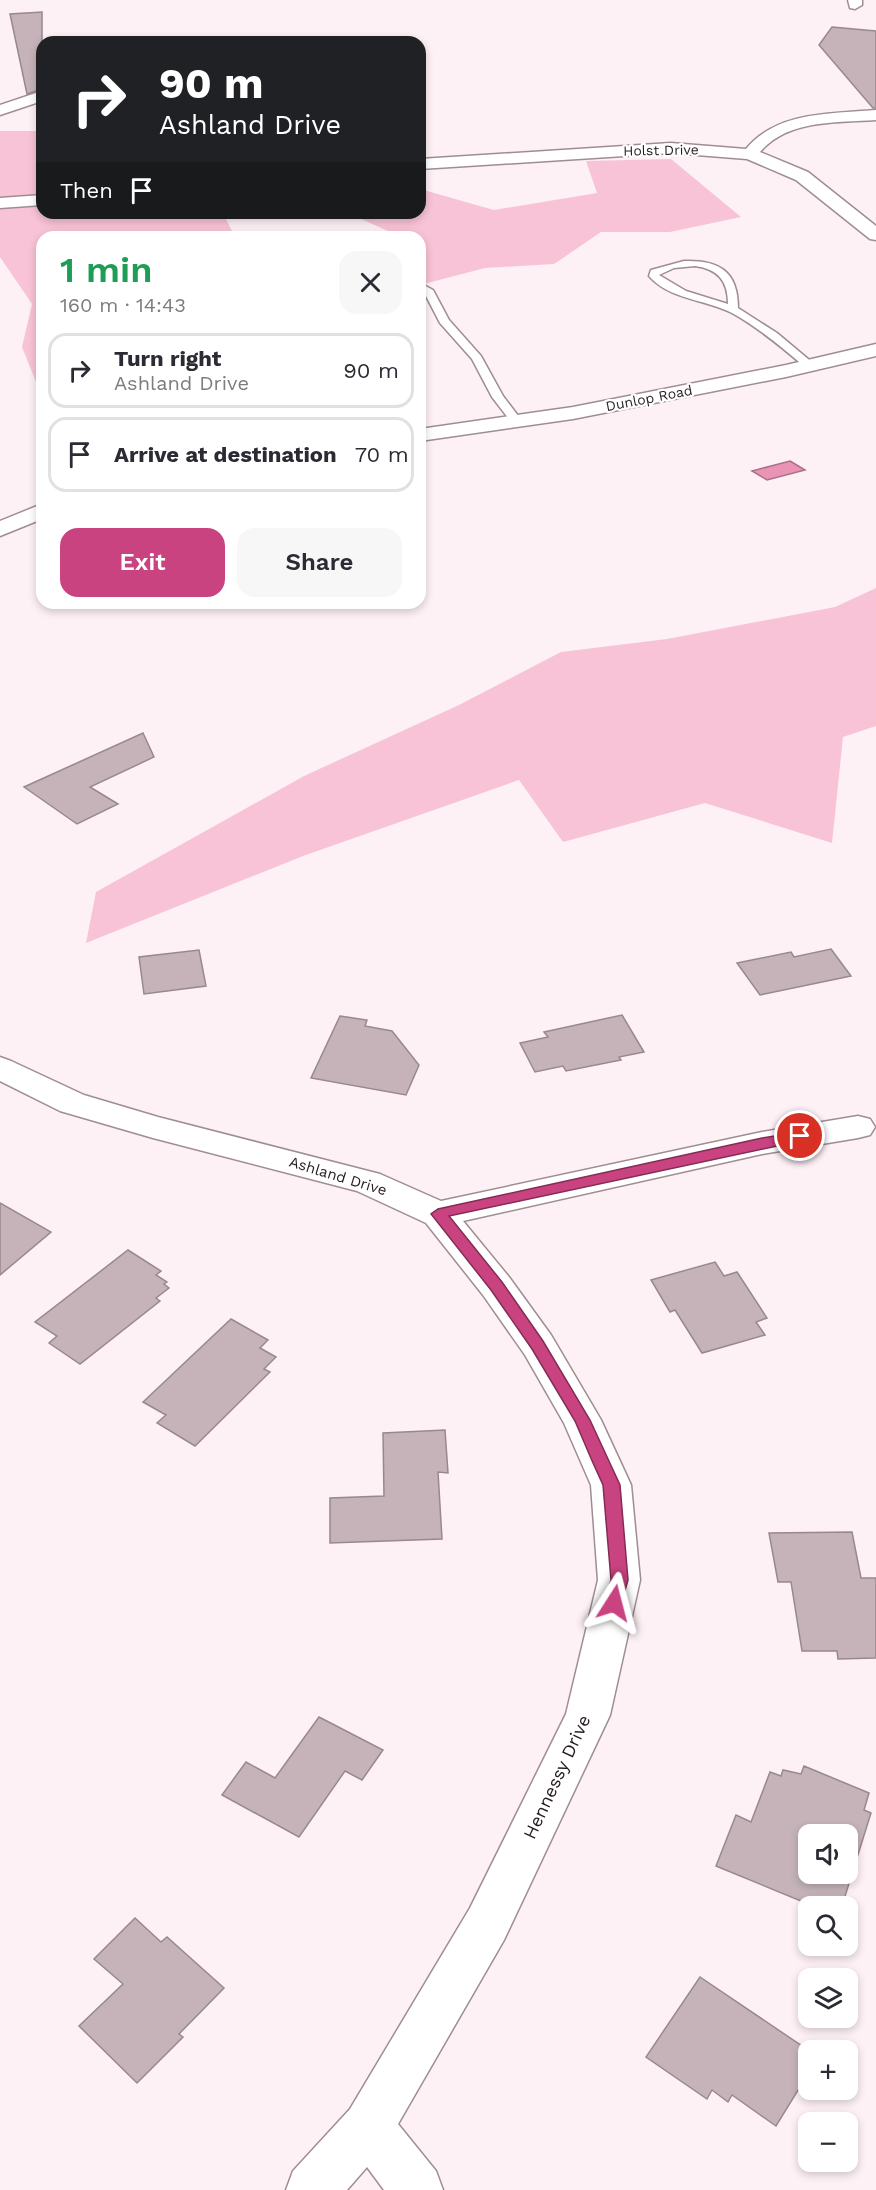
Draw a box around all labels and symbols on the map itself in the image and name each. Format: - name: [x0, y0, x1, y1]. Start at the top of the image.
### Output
- street label: Holst Drive: [623, 141, 699, 159]
- street label: Dunlop Road: [604, 382, 694, 414]
- pin: [774, 1110, 825, 1161]
- street label: Ashland Drive: [287, 1153, 389, 1199]
- position arrow: [582, 1571, 646, 1635]
- street label: Hennessy Drive: [519, 1711, 594, 1842]

